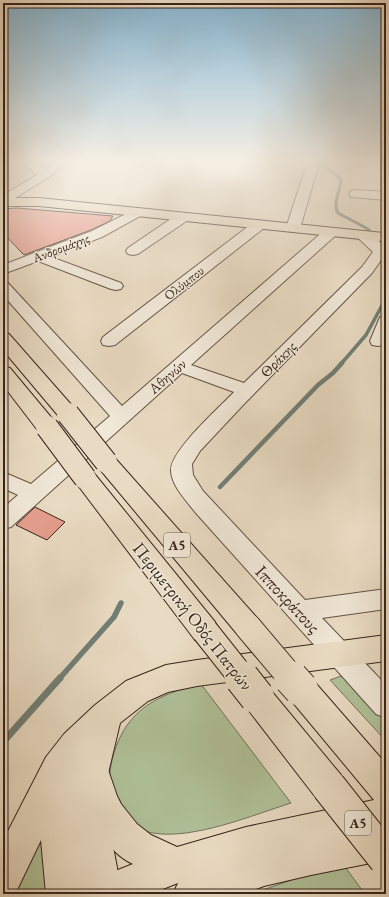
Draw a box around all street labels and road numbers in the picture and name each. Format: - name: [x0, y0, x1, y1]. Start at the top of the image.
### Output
- street label: Ανδρομάχης: [29, 229, 92, 267]
- street label: Ολύμπου: [161, 262, 208, 304]
- street label: Θράκης: [256, 337, 300, 381]
- street label: Αθηνών: [143, 354, 190, 398]
- road number: Α5: [164, 533, 190, 557]
- street label: Περιμετρική Οδός Πατρών: [128, 537, 258, 695]
- street label: Ιπποκράτους: [251, 560, 325, 638]
- road number: Α5: [345, 811, 371, 835]

